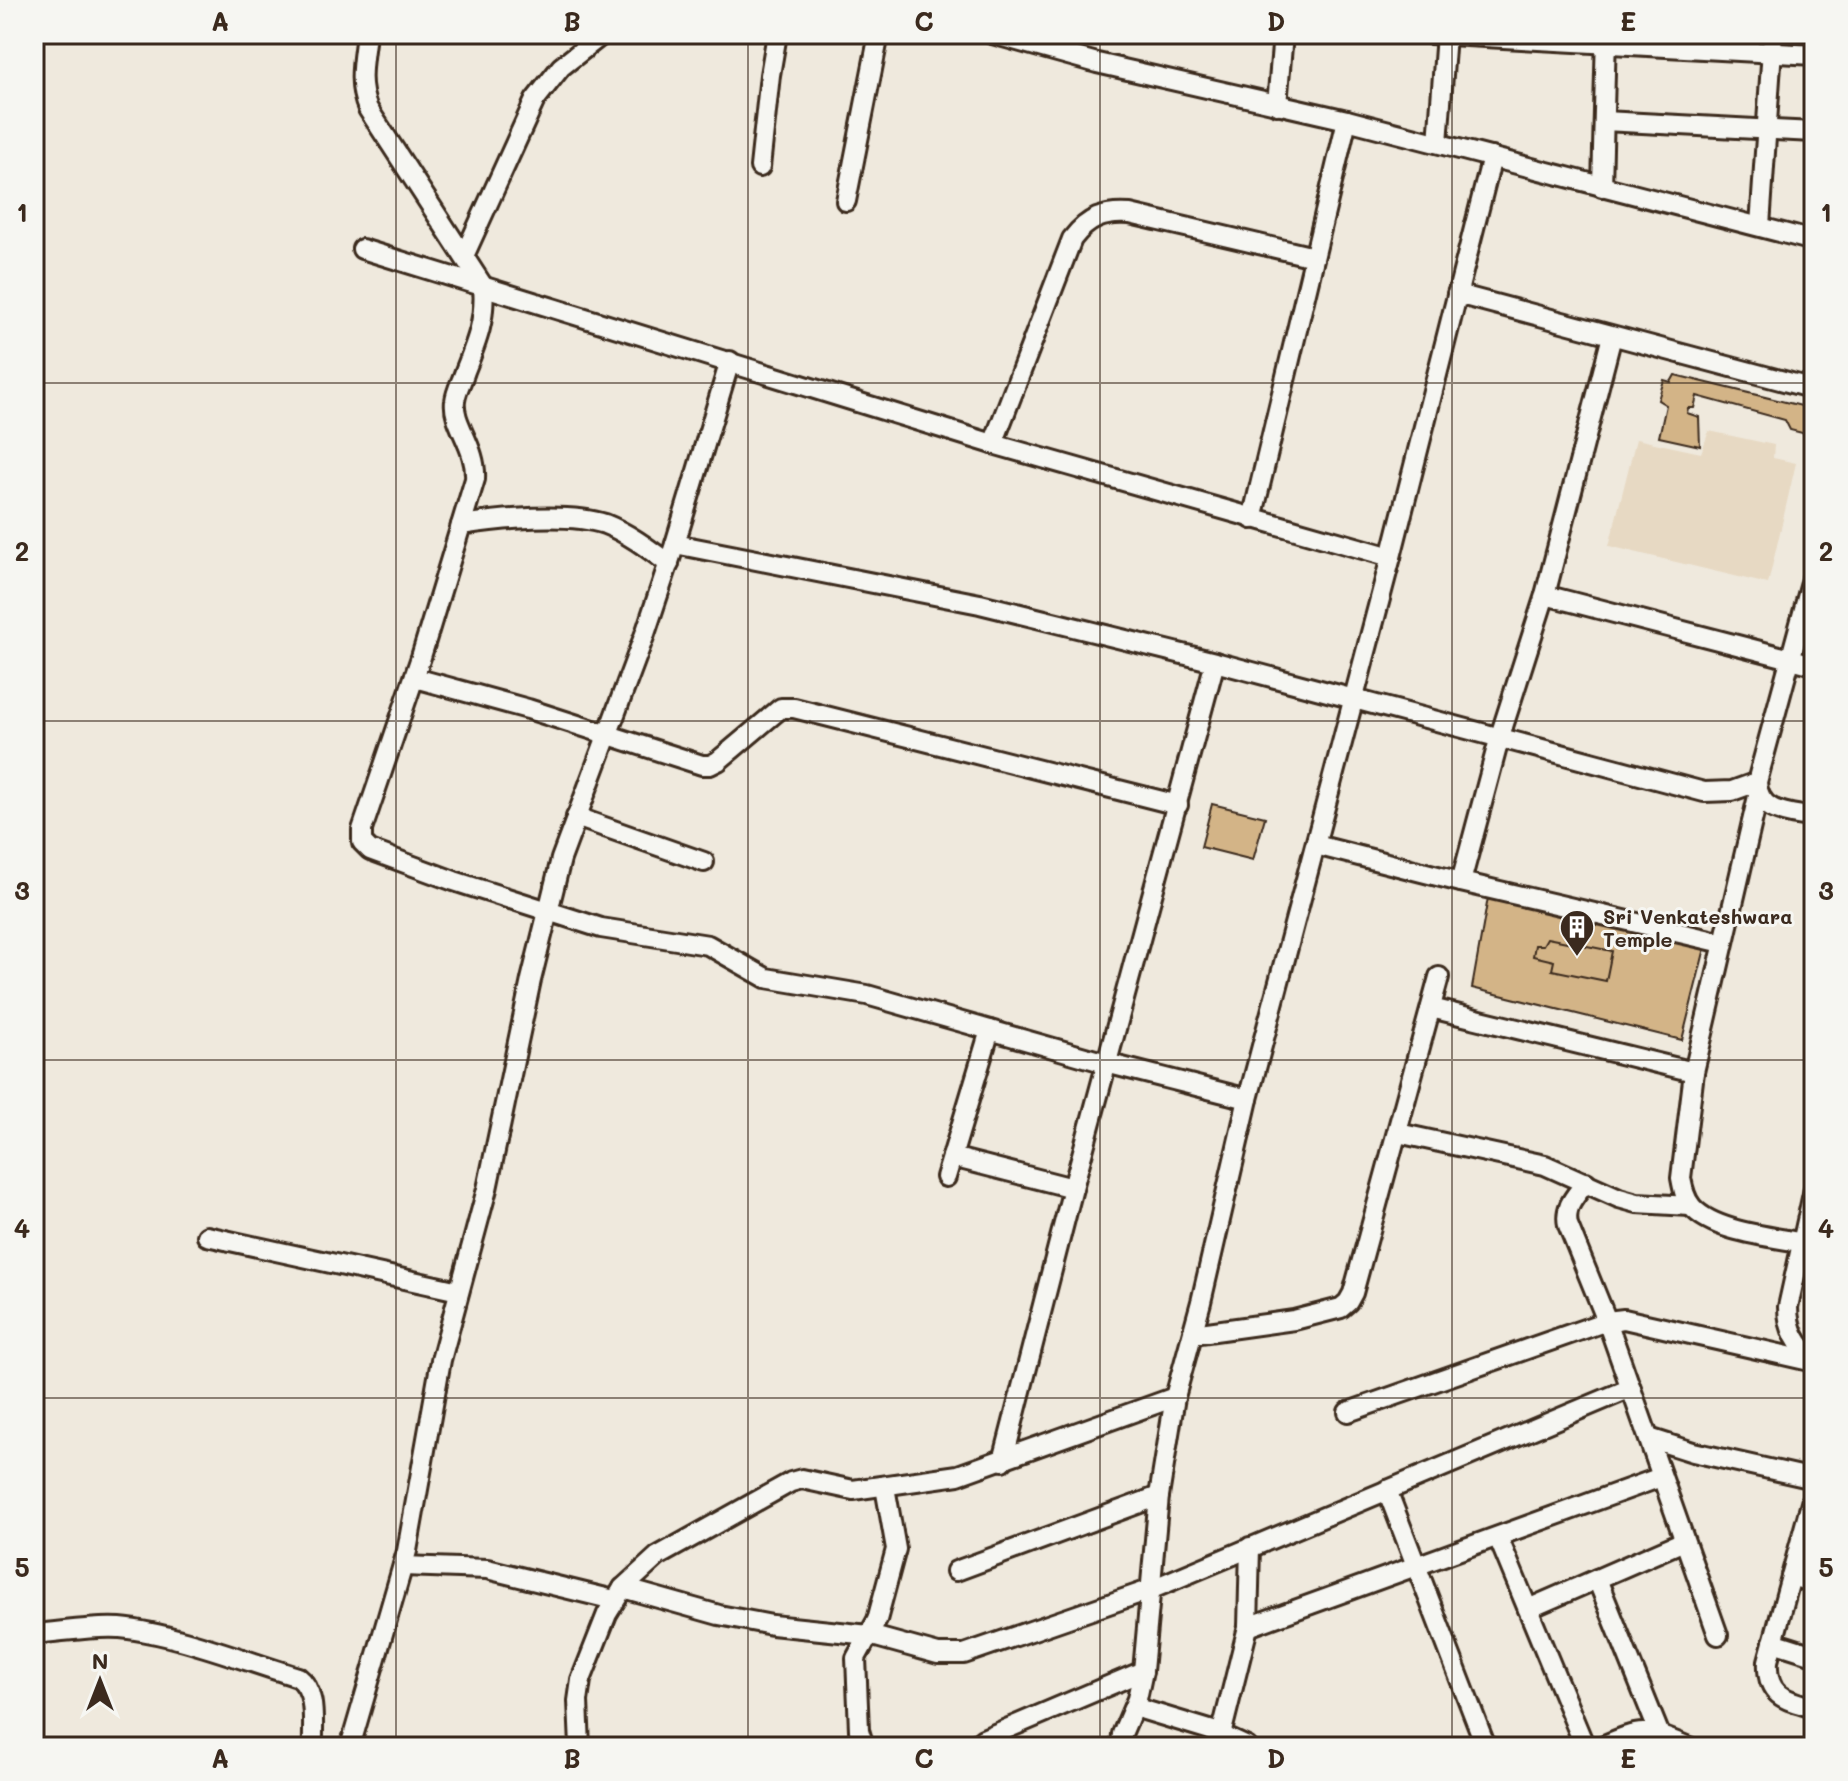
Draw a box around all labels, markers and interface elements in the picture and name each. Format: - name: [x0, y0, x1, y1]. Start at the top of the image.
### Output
- text: A: [211, 4, 229, 38]
- text: B: [563, 4, 581, 38]
- text: C: [914, 4, 934, 38]
- text: D: [1267, 4, 1285, 38]
- text: E: [1620, 4, 1636, 38]
- text: 1: [16, 195, 28, 229]
- text: 1: [1820, 195, 1832, 229]
- text: 2: [15, 534, 29, 568]
- text: 2: [1819, 534, 1833, 568]
- text: 3: [14, 873, 30, 907]
- text: 3: [1818, 873, 1834, 907]
- place label: Sri Venkateshwara Temple: [1603, 903, 1792, 952]
- building icon: Sri Venkateshwara Temple: [1558, 908, 1596, 958]
- text: 4: [14, 1211, 30, 1245]
- text: 4: [1818, 1211, 1834, 1245]
- text: 5: [14, 1550, 30, 1584]
- text: 5: [1818, 1550, 1834, 1584]
- north arrow: [60, 1641, 140, 1721]
- text: N: [92, 1646, 108, 1675]
- text: A: [211, 1741, 229, 1775]
- text: B: [563, 1741, 581, 1775]
- text: C: [914, 1741, 934, 1775]
- text: D: [1267, 1741, 1285, 1775]
- text: E: [1620, 1741, 1636, 1775]

